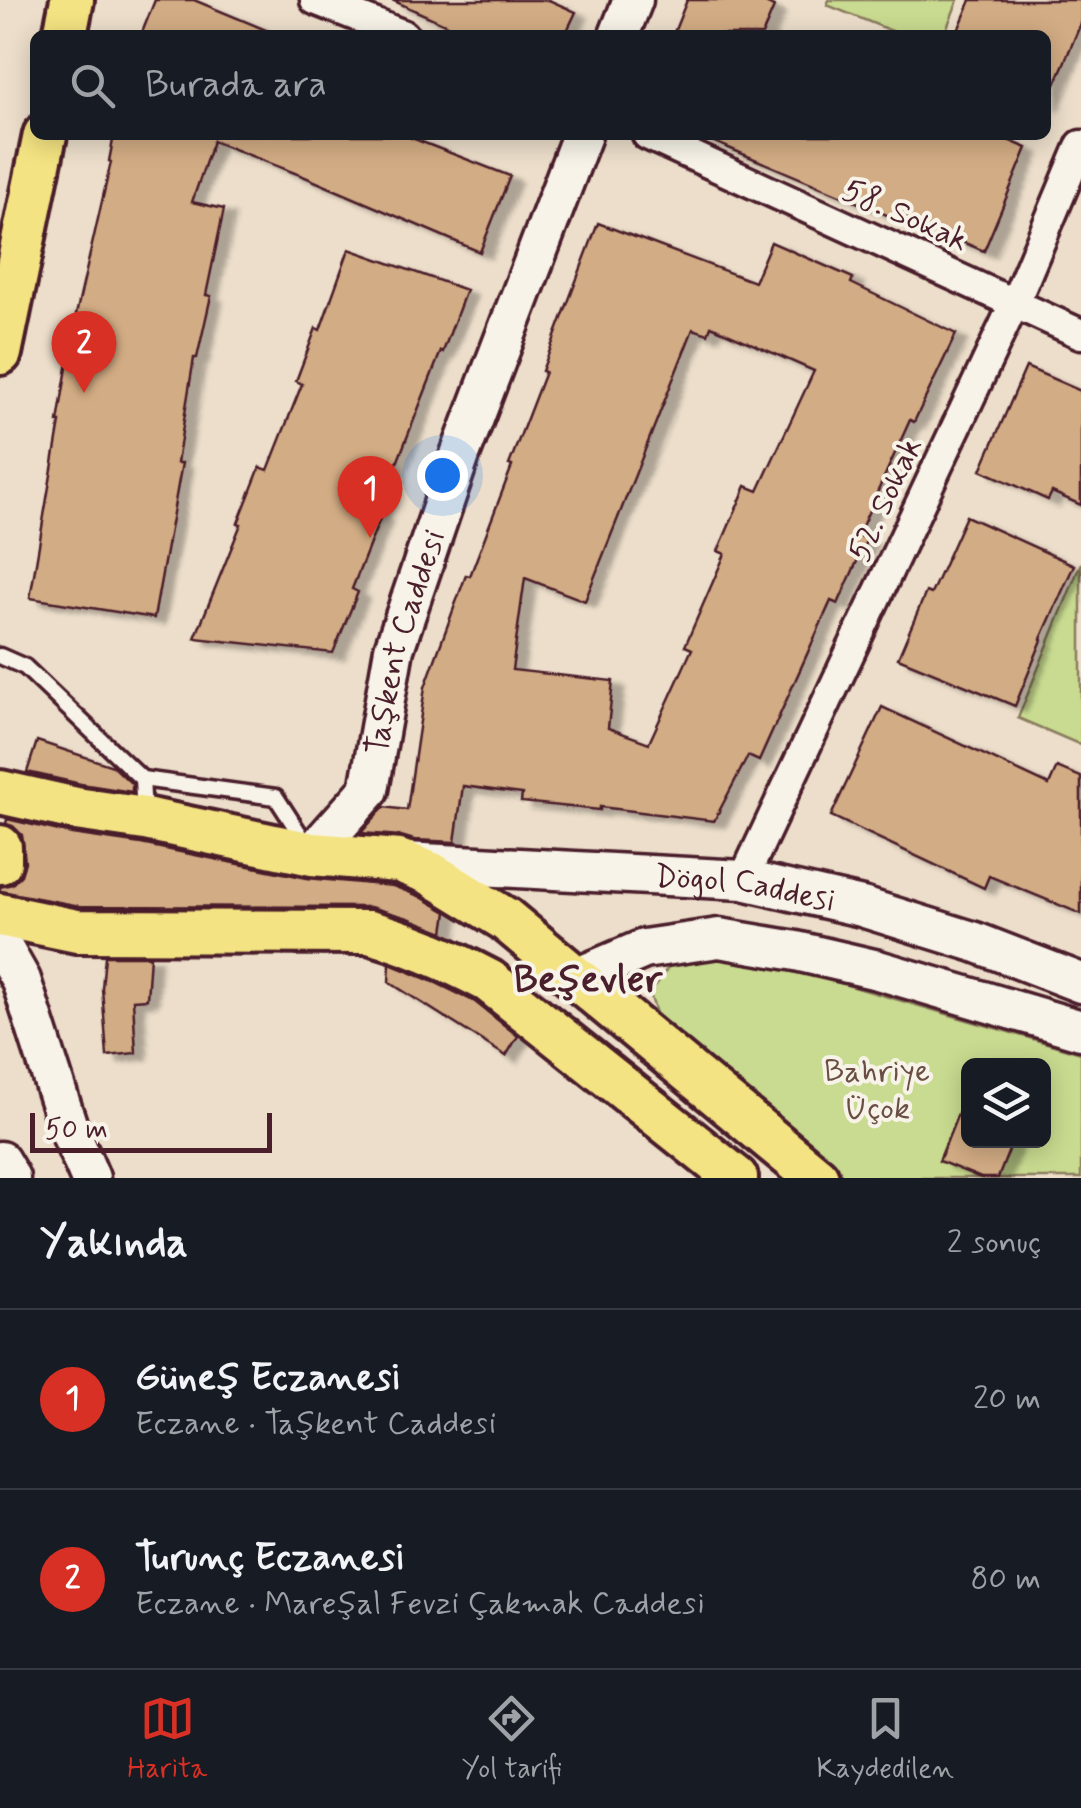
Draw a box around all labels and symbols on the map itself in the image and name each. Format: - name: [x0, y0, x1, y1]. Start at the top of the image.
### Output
- street label: 58. Sokak: [836, 170, 974, 262]
- pin: 2: [52, 310, 116, 393]
- street label: 52. Sokak: [839, 431, 933, 569]
- your location: [417, 450, 468, 501]
- pin: 1: [338, 456, 402, 538]
- street label: Taşkent Caddesi: [357, 524, 456, 758]
- street label: Dögol Caddesi: [654, 856, 840, 923]
- district label: Beşevler: [514, 956, 663, 1005]
- park label: Bahriye Üçok: [824, 1051, 930, 1130]
- scale bar: [30, 1108, 272, 1152]

